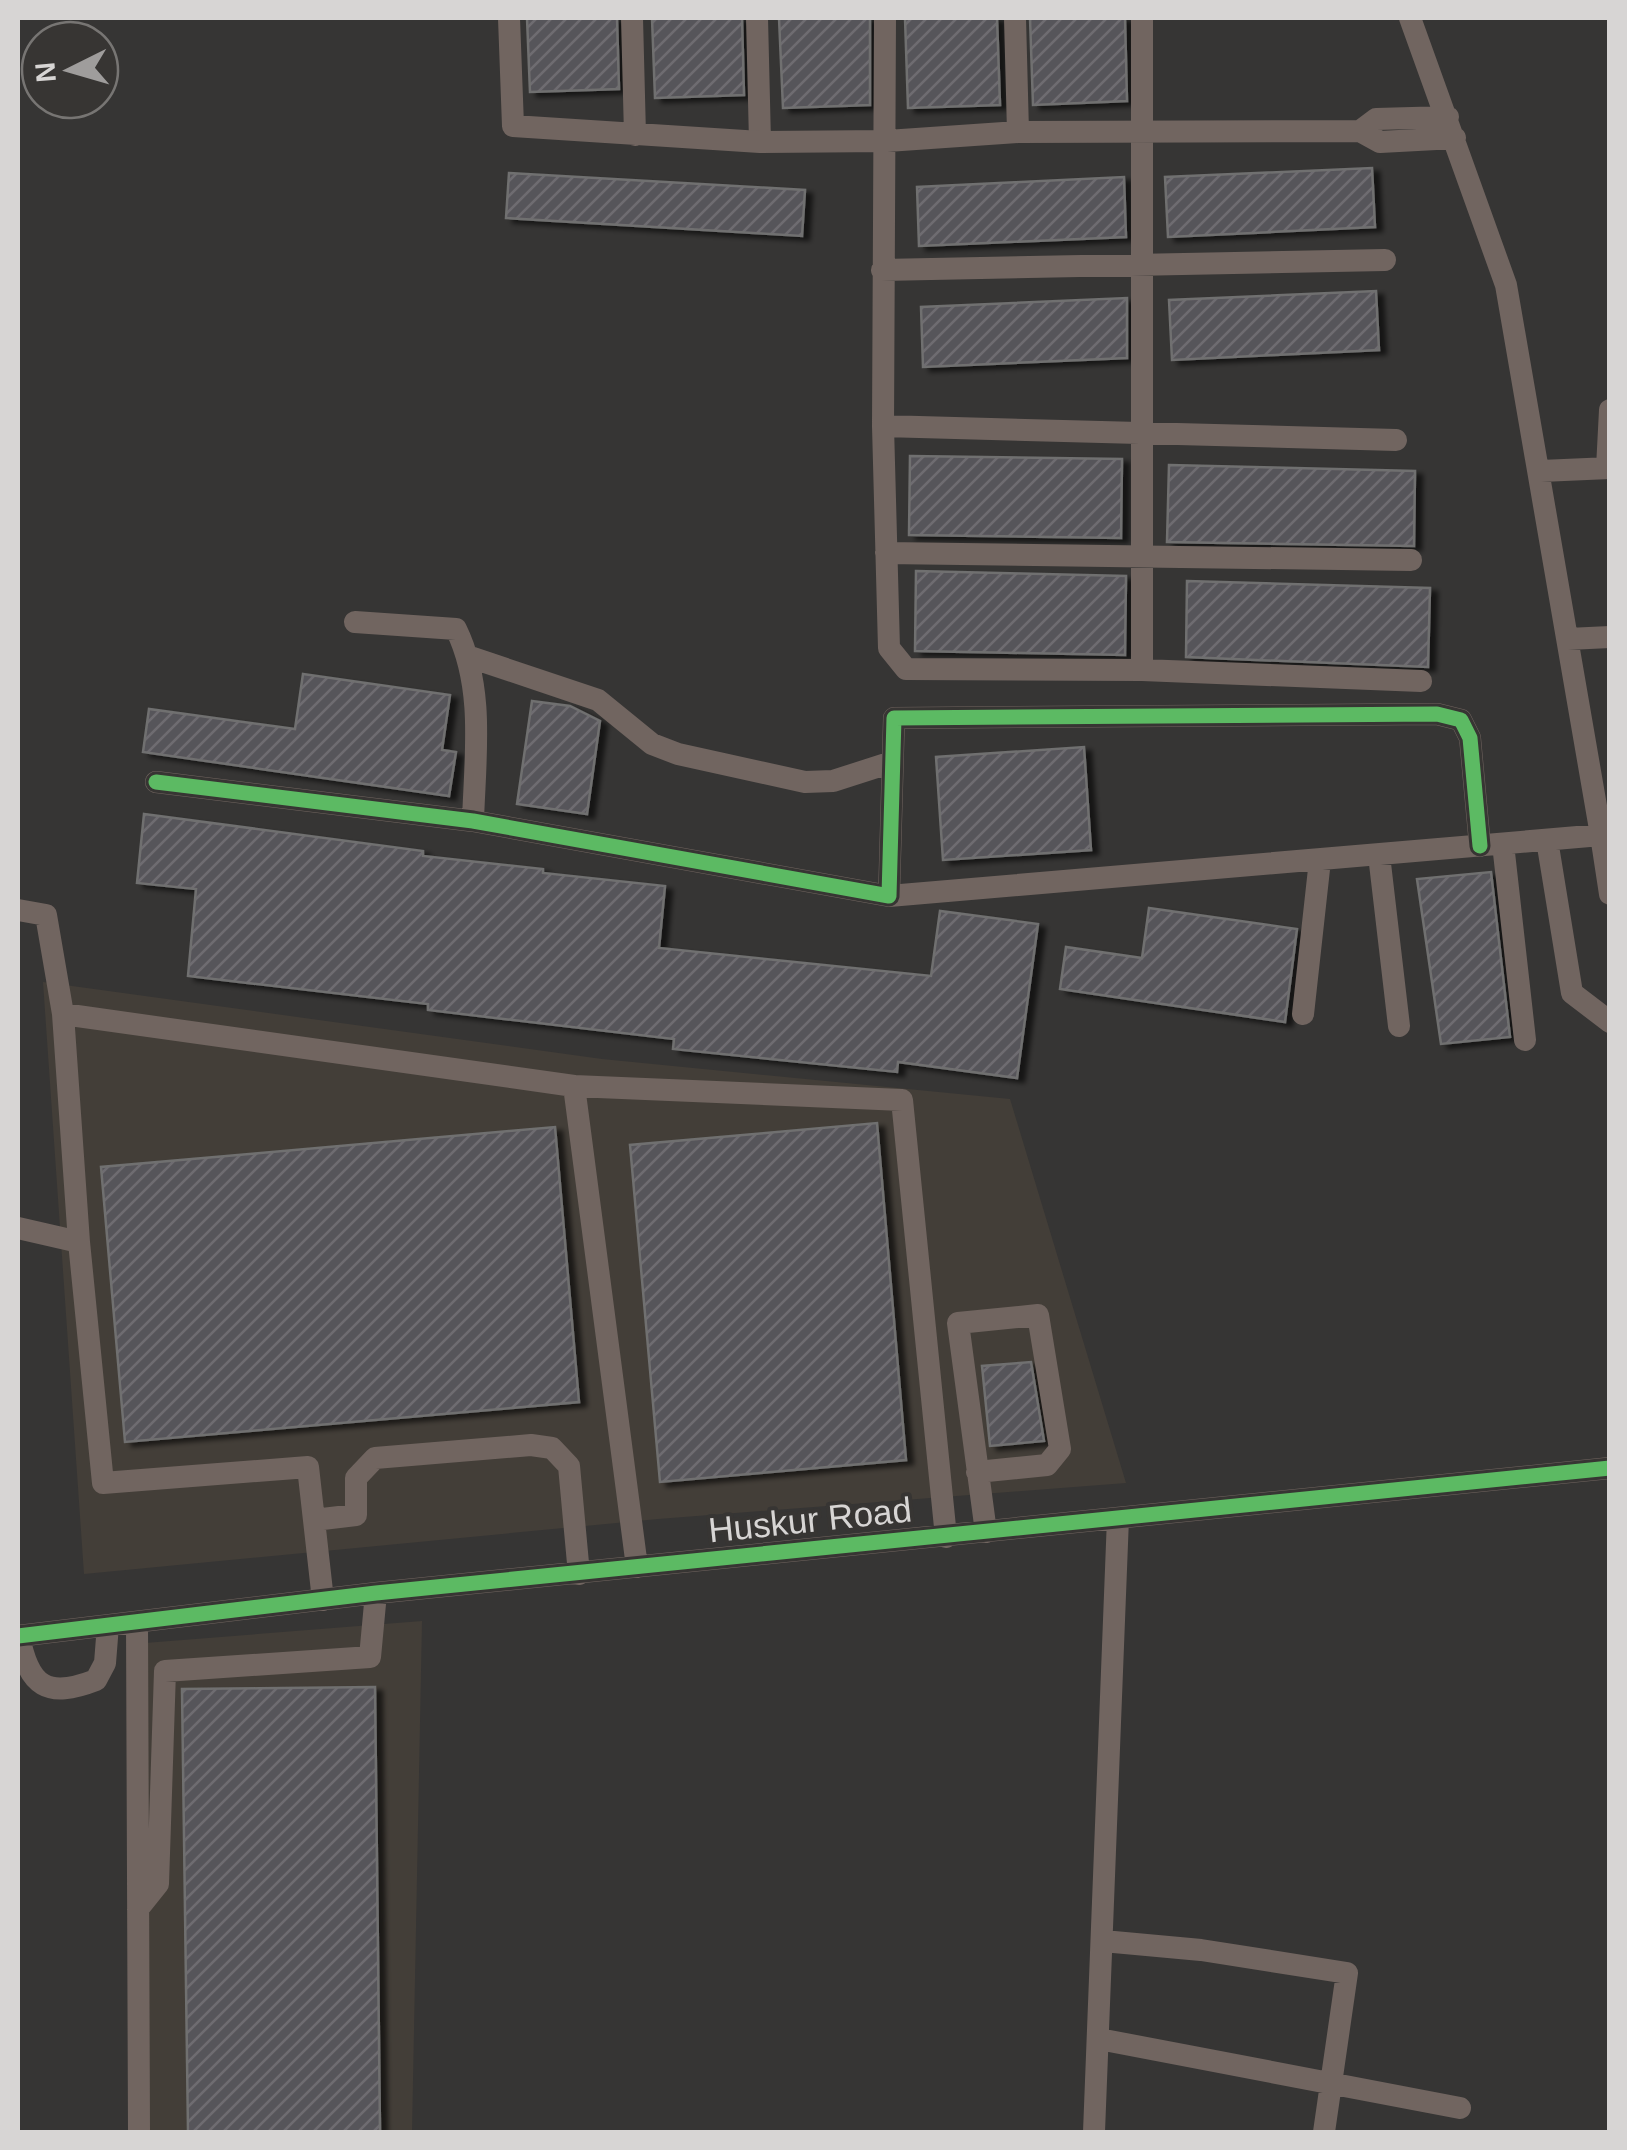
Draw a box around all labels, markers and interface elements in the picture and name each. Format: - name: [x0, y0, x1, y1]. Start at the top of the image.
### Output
- north arrow: [20, 20, 120, 120]
- text: N: [29, 61, 62, 84]
- street label: Huskur Road: [706, 1489, 914, 1550]

